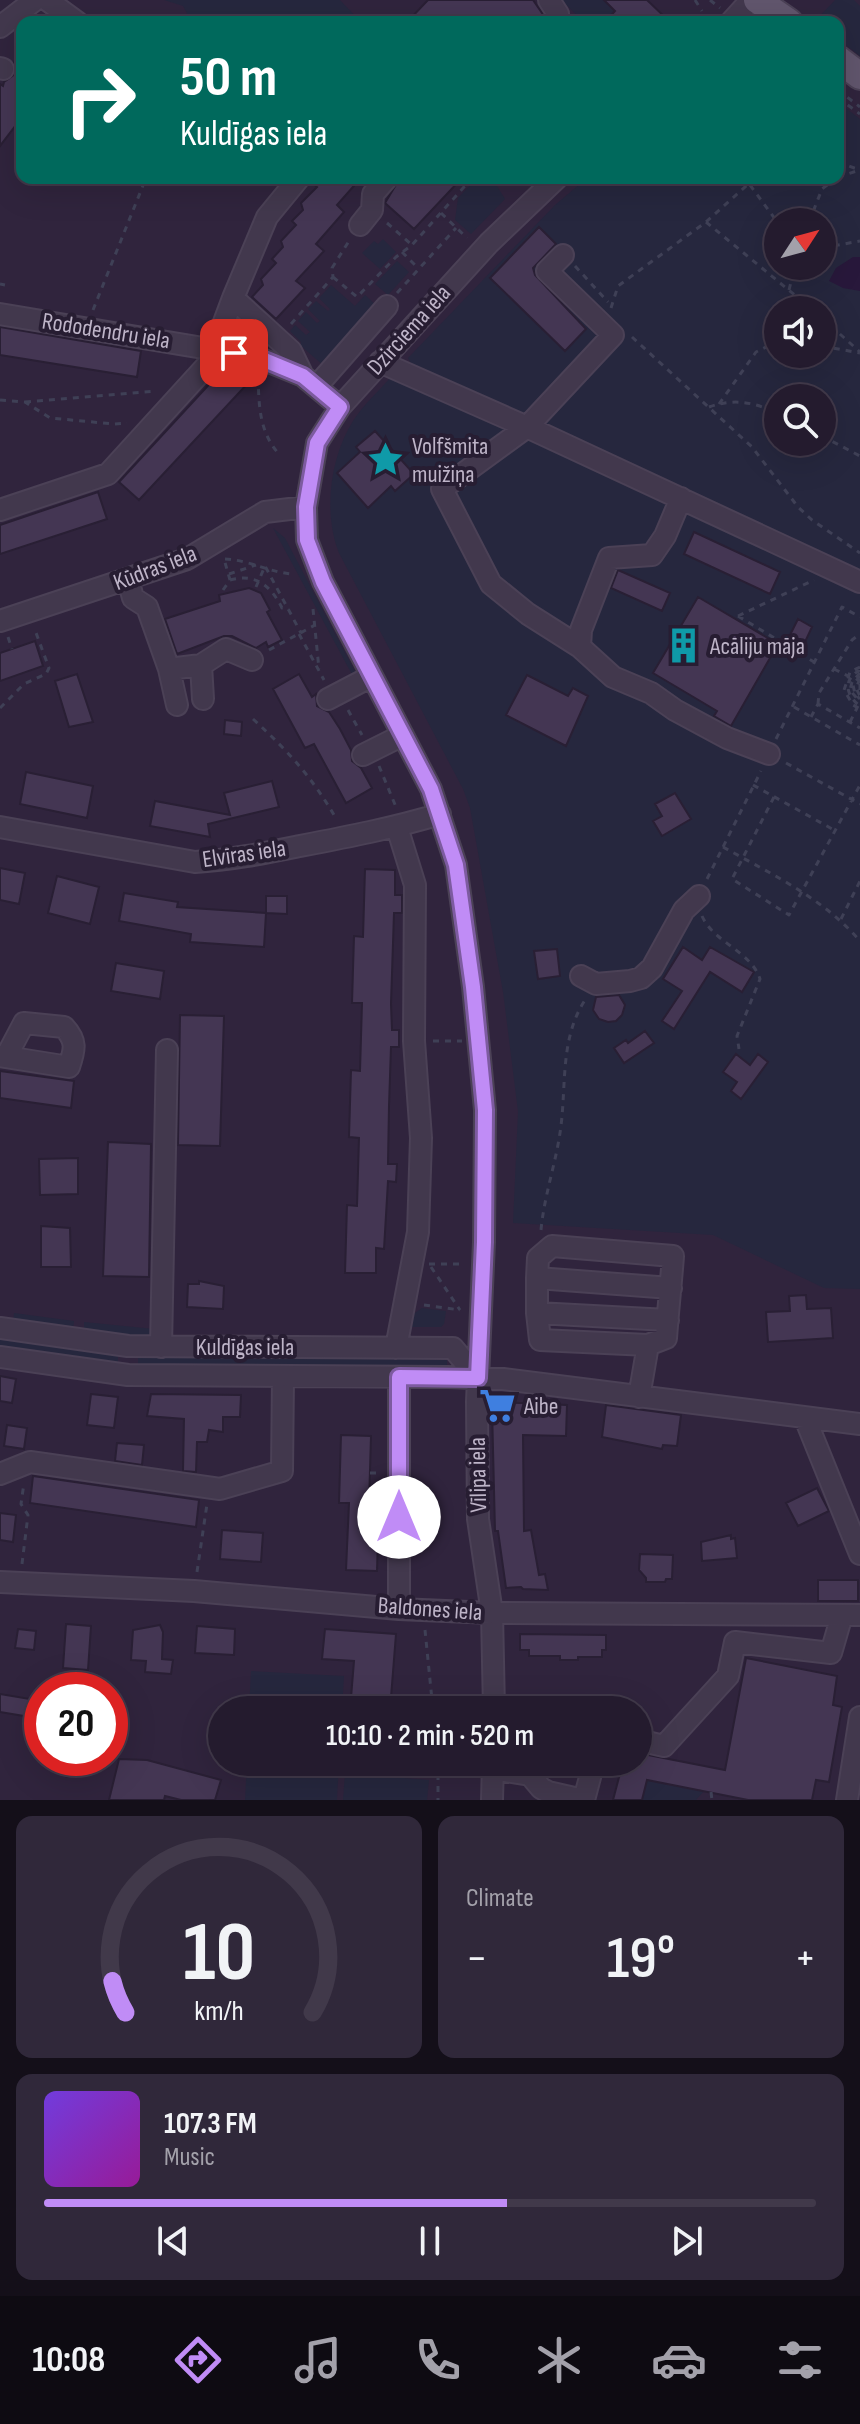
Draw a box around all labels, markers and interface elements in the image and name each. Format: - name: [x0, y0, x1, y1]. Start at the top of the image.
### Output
- text: 50 m: [180, 45, 277, 112]
- icon: right: [48, 48, 152, 152]
- text: Kuldīgas iela: [180, 113, 327, 156]
- north arrow: [764, 208, 836, 280]
- map controls: [764, 208, 836, 456]
- street label: Dzirciema iela: [361, 279, 457, 381]
- button: sound: [764, 296, 836, 368]
- street label: Rododendru iela: [40, 307, 172, 355]
- pin: [200, 319, 268, 387]
- icon: arrive: [212, 331, 256, 375]
- button: search: [764, 384, 836, 456]
- place label: Volfšmita muižiņa: [412, 432, 488, 489]
- place icon: Volfšmita muižiņa: [367, 441, 405, 479]
- street label: Kūdras iela: [109, 539, 201, 597]
- building icon: Acāliju māja: [665, 627, 703, 665]
- place label: Acāliju māja: [709, 632, 805, 661]
- street label: Elvīras iela: [200, 834, 288, 874]
- street label: Kuldīgas iela: [196, 1333, 294, 1362]
- supermarket icon: Aibe: [479, 1387, 517, 1425]
- place label: Aibe: [523, 1392, 558, 1421]
- street label: Vīlipa iela: [463, 1437, 493, 1513]
- position arrow: [357, 1475, 441, 1559]
- street label: Baldones iela: [377, 1591, 483, 1627]
- speed limit sign: 20: [24, 1672, 128, 1776]
- text: 10:10 · 2 min · 520 m: [326, 1718, 534, 1754]
- text: Climate: [466, 1883, 534, 1914]
- text: 10: [183, 1904, 255, 2004]
- text: 19°: [607, 1923, 675, 1995]
- text: −: [466, 1932, 488, 1985]
- text: +: [794, 1932, 816, 1985]
- text: km/h: [194, 1994, 244, 2029]
- text: 107.3 FM: [164, 2106, 257, 2142]
- text: Music: [164, 2142, 215, 2173]
- icon: previous: [151, 2219, 195, 2263]
- icon: pause: [408, 2219, 452, 2263]
- icon: next: [665, 2219, 709, 2263]
- icon: directions: [170, 2332, 226, 2388]
- icon: music: [290, 2332, 346, 2388]
- icon: phone: [410, 2332, 466, 2388]
- icon: climate: [531, 2332, 587, 2388]
- icon: car: [651, 2332, 707, 2388]
- icon: filters: [772, 2332, 828, 2388]
- text: 10:08: [32, 2339, 105, 2382]

